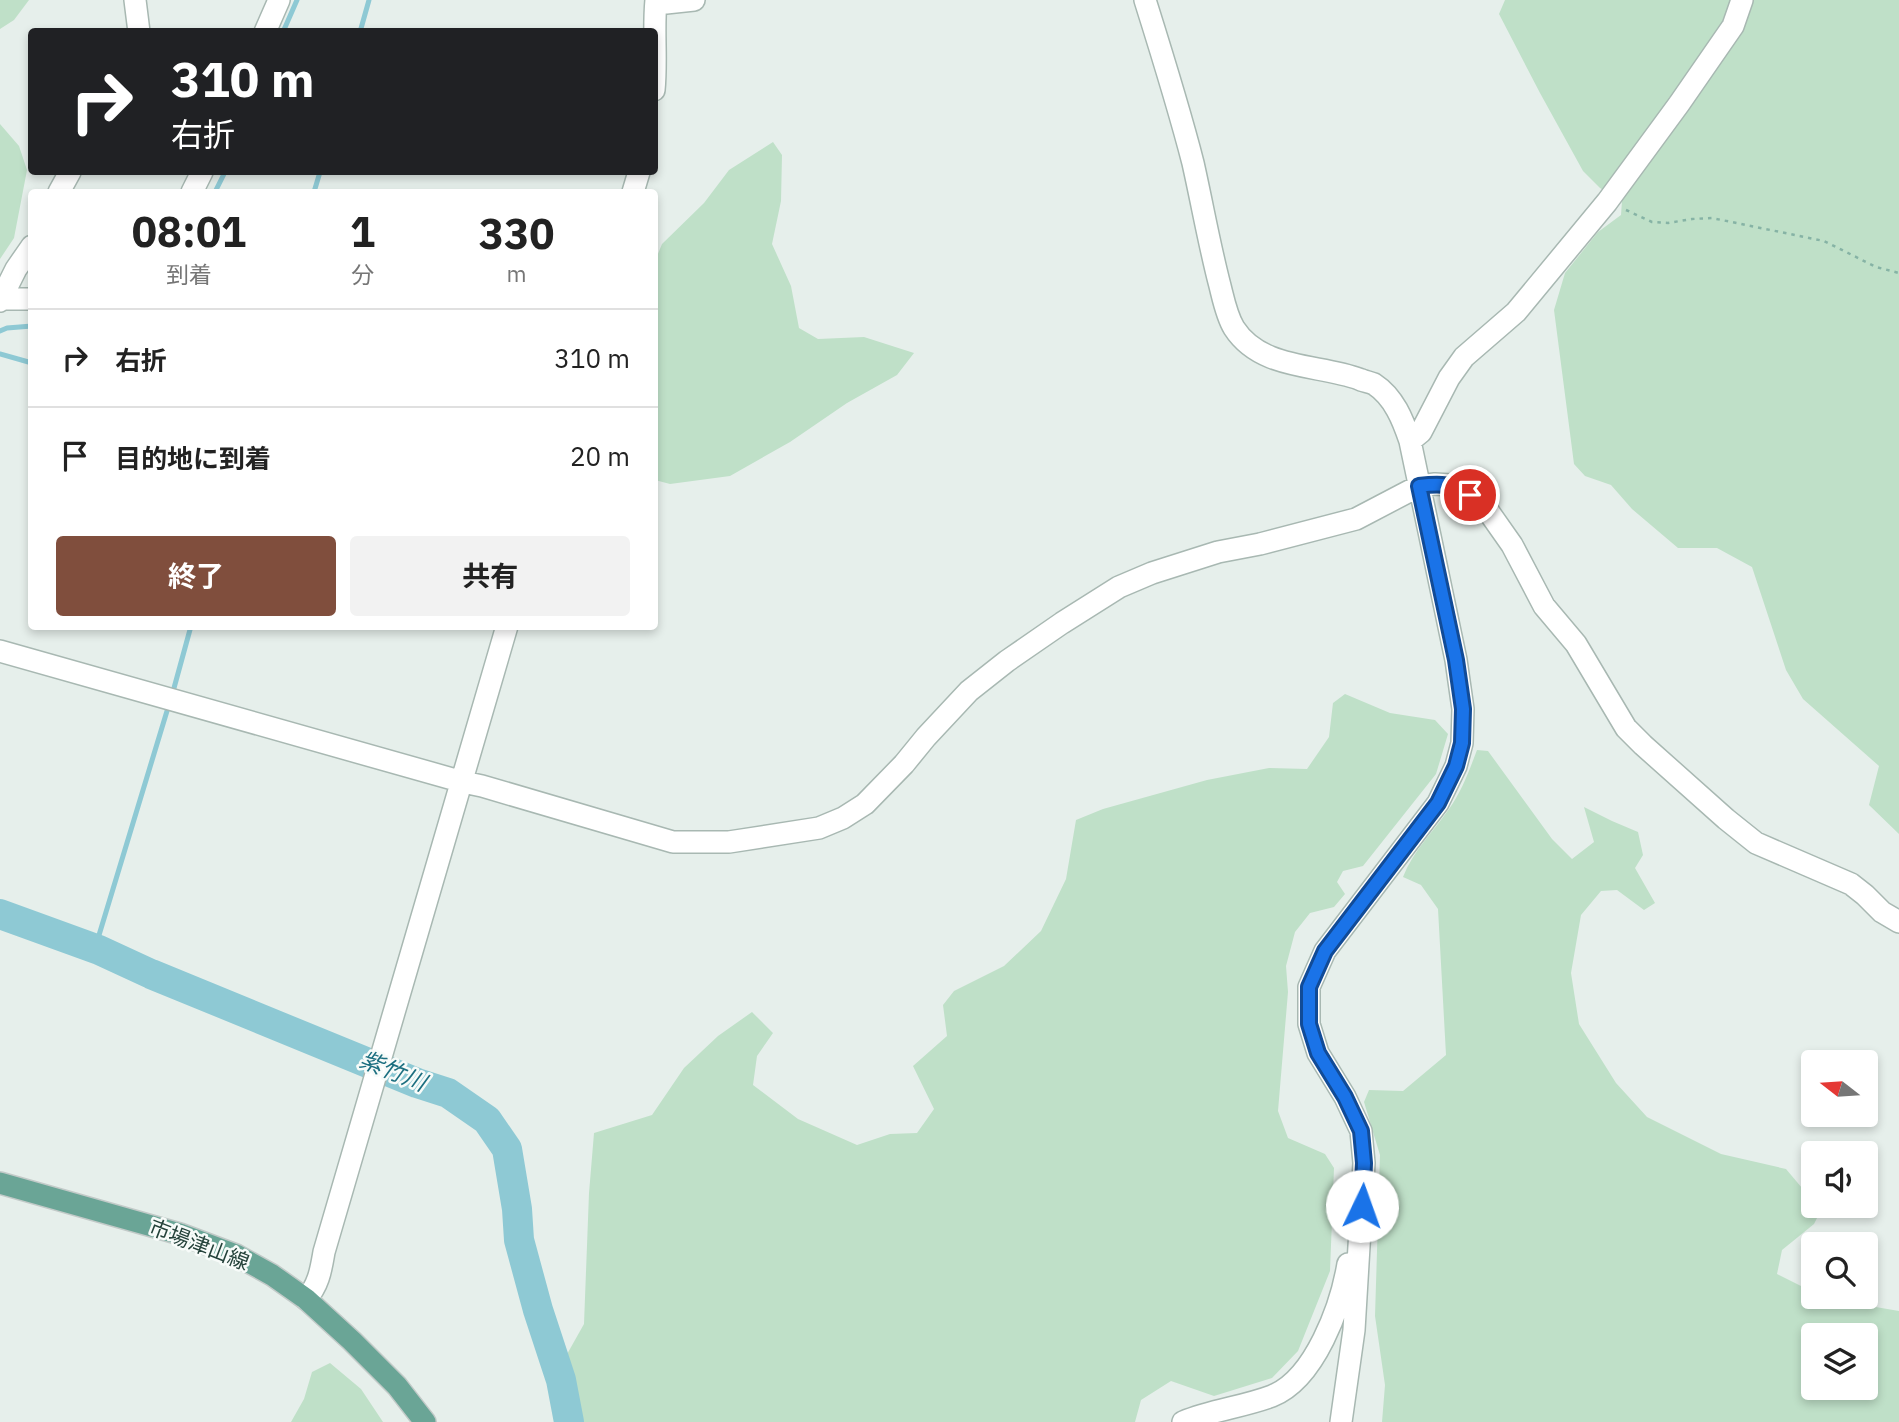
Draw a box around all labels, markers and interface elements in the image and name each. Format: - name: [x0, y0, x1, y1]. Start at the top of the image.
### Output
- text: 310 m: [171, 47, 315, 110]
- icon: right: [56, 56, 147, 147]
- text: 右折: [171, 113, 235, 155]
- text: 08:01: [132, 204, 246, 259]
- text: 1: [350, 204, 375, 259]
- text: 330: [479, 206, 554, 261]
- text: m: [507, 258, 527, 288]
- text: 到着: [166, 259, 212, 289]
- text: 分: [351, 259, 374, 289]
- icon: right: [56, 339, 94, 377]
- text: 310 m: [554, 341, 630, 375]
- text: 右折: [115, 343, 167, 377]
- icon: arrive: [56, 437, 94, 475]
- text: 20 m: [570, 439, 630, 473]
- text: 目的地に到着: [115, 441, 271, 475]
- pin: [1440, 465, 1500, 525]
- icon: arrive: [1451, 476, 1489, 514]
- button: 終了: [56, 536, 336, 616]
- button: 共有: [350, 536, 630, 616]
- water label: 紫竹川: [356, 1043, 434, 1098]
- north arrow: [1801, 1050, 1878, 1127]
- map controls: [1801, 1050, 1878, 1400]
- button: sound: [1801, 1141, 1878, 1218]
- position arrow: [1325, 1169, 1399, 1243]
- street label: 市場津山線: [145, 1212, 253, 1276]
- button: search: [1801, 1232, 1878, 1309]
- button: layers: [1801, 1323, 1878, 1400]

